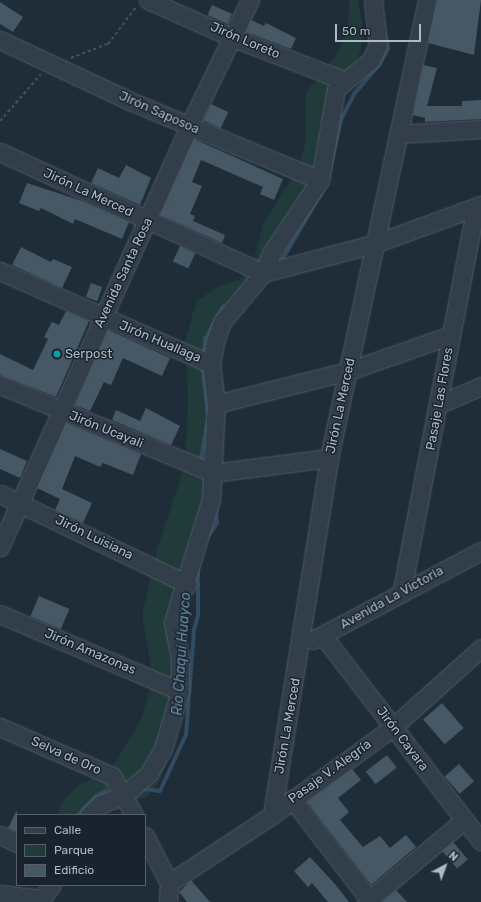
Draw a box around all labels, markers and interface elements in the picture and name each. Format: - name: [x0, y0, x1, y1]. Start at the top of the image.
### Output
- scale bar: [337, 16, 423, 42]
- street label: Jirón Loreto: [208, 19, 282, 63]
- text: 50 m: [342, 24, 370, 38]
- street label: Jirón Saposoa: [116, 88, 202, 138]
- street label: Jirón La Merced: [41, 165, 135, 221]
- street label: Avenida Santa Rosa: [92, 215, 156, 331]
- street label: Jirón Huallaga: [117, 318, 203, 366]
- place label: Serpost: [65, 346, 112, 362]
- street label: Pasaje Las Flores: [423, 346, 457, 452]
- marker: Serpost: [52, 349, 62, 359]
- street label: Jirón La Merced: [323, 357, 359, 455]
- street label: Jirón Ucayali: [67, 408, 145, 452]
- street label: Jirón Luisiana: [52, 512, 136, 564]
- street label: Avenida La Victoria: [338, 563, 446, 633]
- water label: Río Chaqui Huayco: [169, 592, 195, 716]
- street label: Jirón Amazonas: [42, 626, 138, 678]
- street label: Jirón La Merced: [272, 677, 304, 775]
- street label: Jirón Cayara: [373, 704, 431, 774]
- street label: Selva de Oro: [29, 734, 103, 778]
- street label: Pasaje V. Alegría: [285, 736, 375, 808]
- legend: [16, 814, 146, 886]
- text: Calle: [54, 823, 81, 837]
- text: Parque: [54, 843, 94, 857]
- north arrow: [425, 846, 465, 886]
- text: N: [446, 849, 460, 864]
- text: Edificio: [54, 863, 94, 877]

